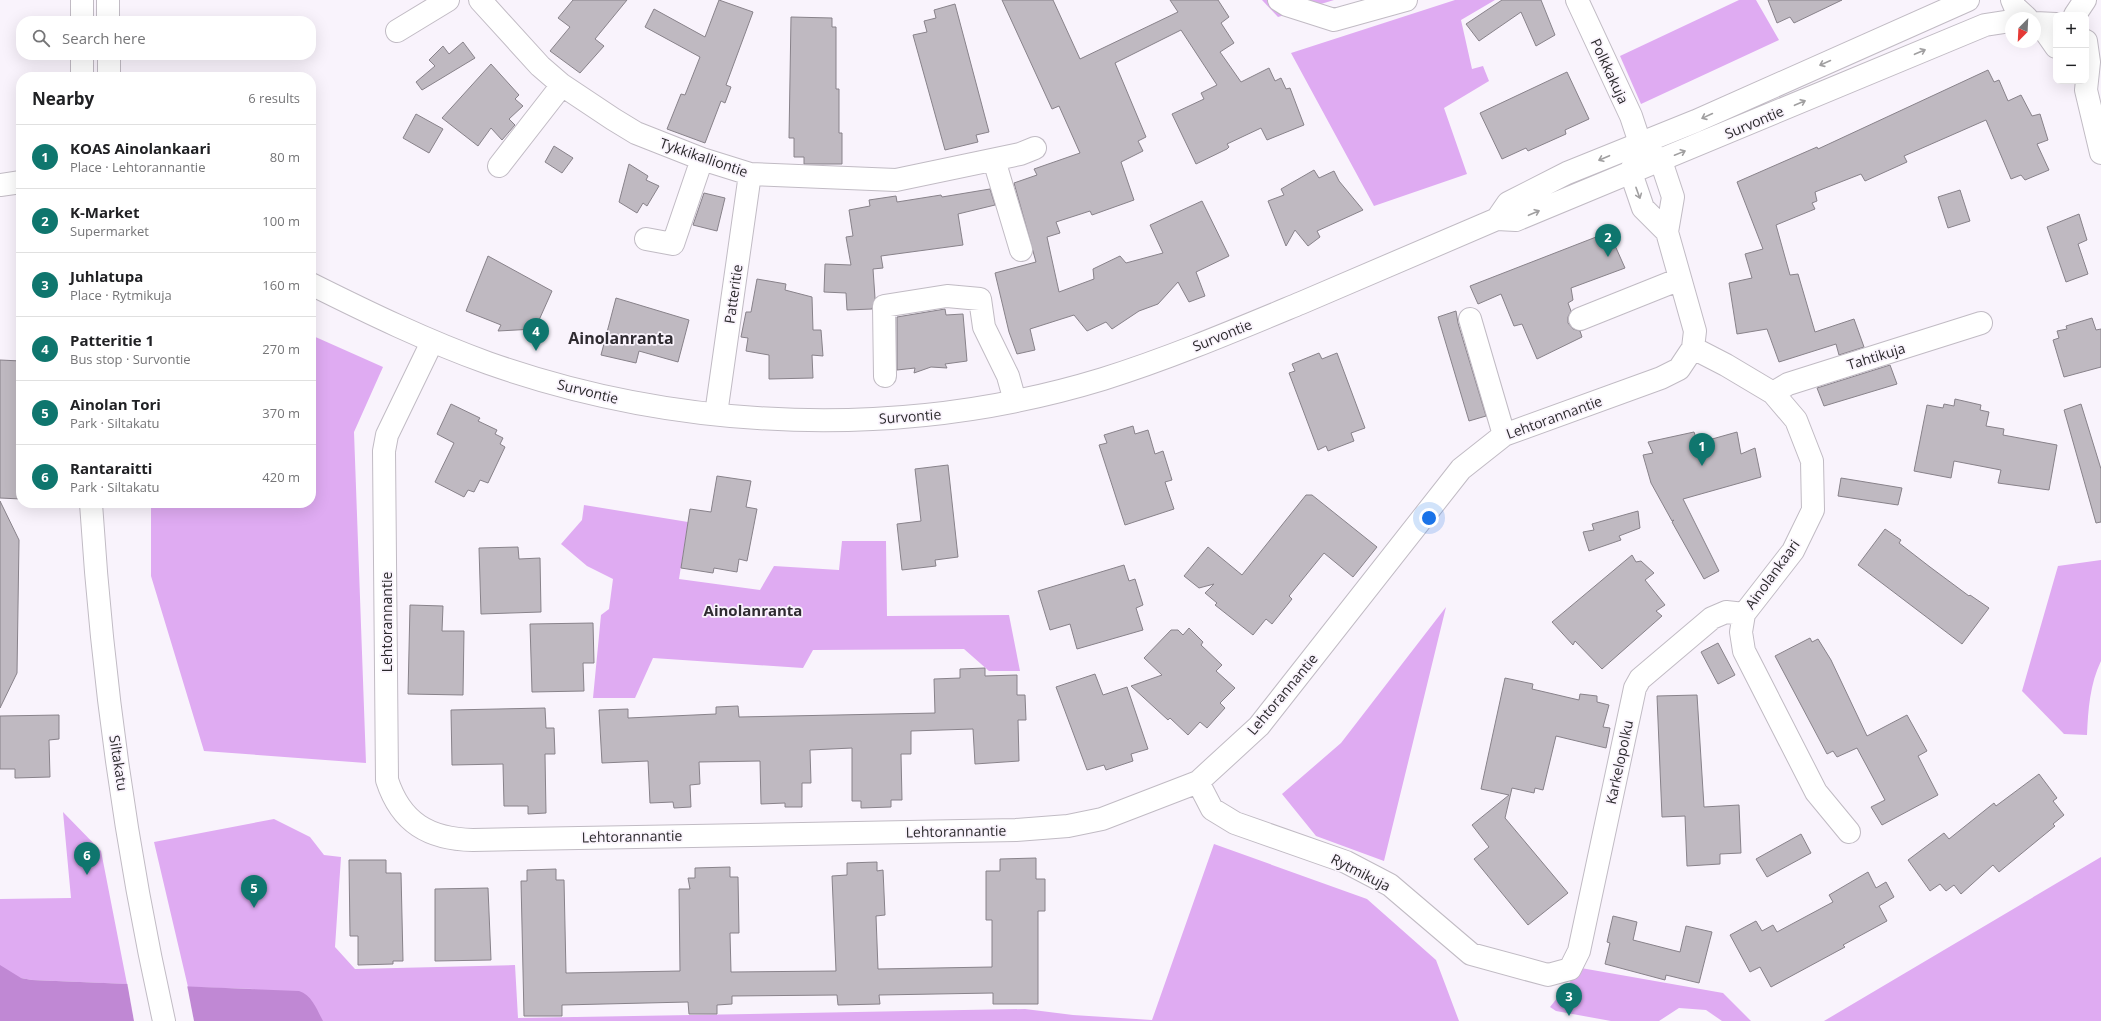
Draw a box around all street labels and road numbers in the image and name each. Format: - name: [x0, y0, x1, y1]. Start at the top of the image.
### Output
- street label: Polkkakuja: [1587, 35, 1633, 107]
- street label: Survontie: [1722, 101, 1787, 143]
- street label: Tykkikalliontie: [657, 133, 751, 181]
- street label: Patteritie: [719, 263, 747, 325]
- street label: Survontie: [1190, 314, 1255, 355]
- street label: Tahtikuja: [1845, 338, 1907, 374]
- street label: Survontie: [555, 374, 621, 408]
- street label: Lehtorannantie: [1503, 391, 1605, 443]
- street label: Survontie: [878, 404, 942, 428]
- street label: Ainolankaari: [1740, 535, 1804, 613]
- street label: Lehtorannantie: [377, 572, 396, 672]
- street label: Lehtorannantie: [1242, 649, 1322, 739]
- street label: Karkelopolku: [1601, 718, 1637, 806]
- street label: Siltakatu: [105, 734, 133, 792]
- street label: Lehtorannantie: [906, 821, 1007, 841]
- street label: Lehtorannantie: [582, 826, 683, 846]
- street label: Rytmikuja: [1328, 849, 1394, 895]

